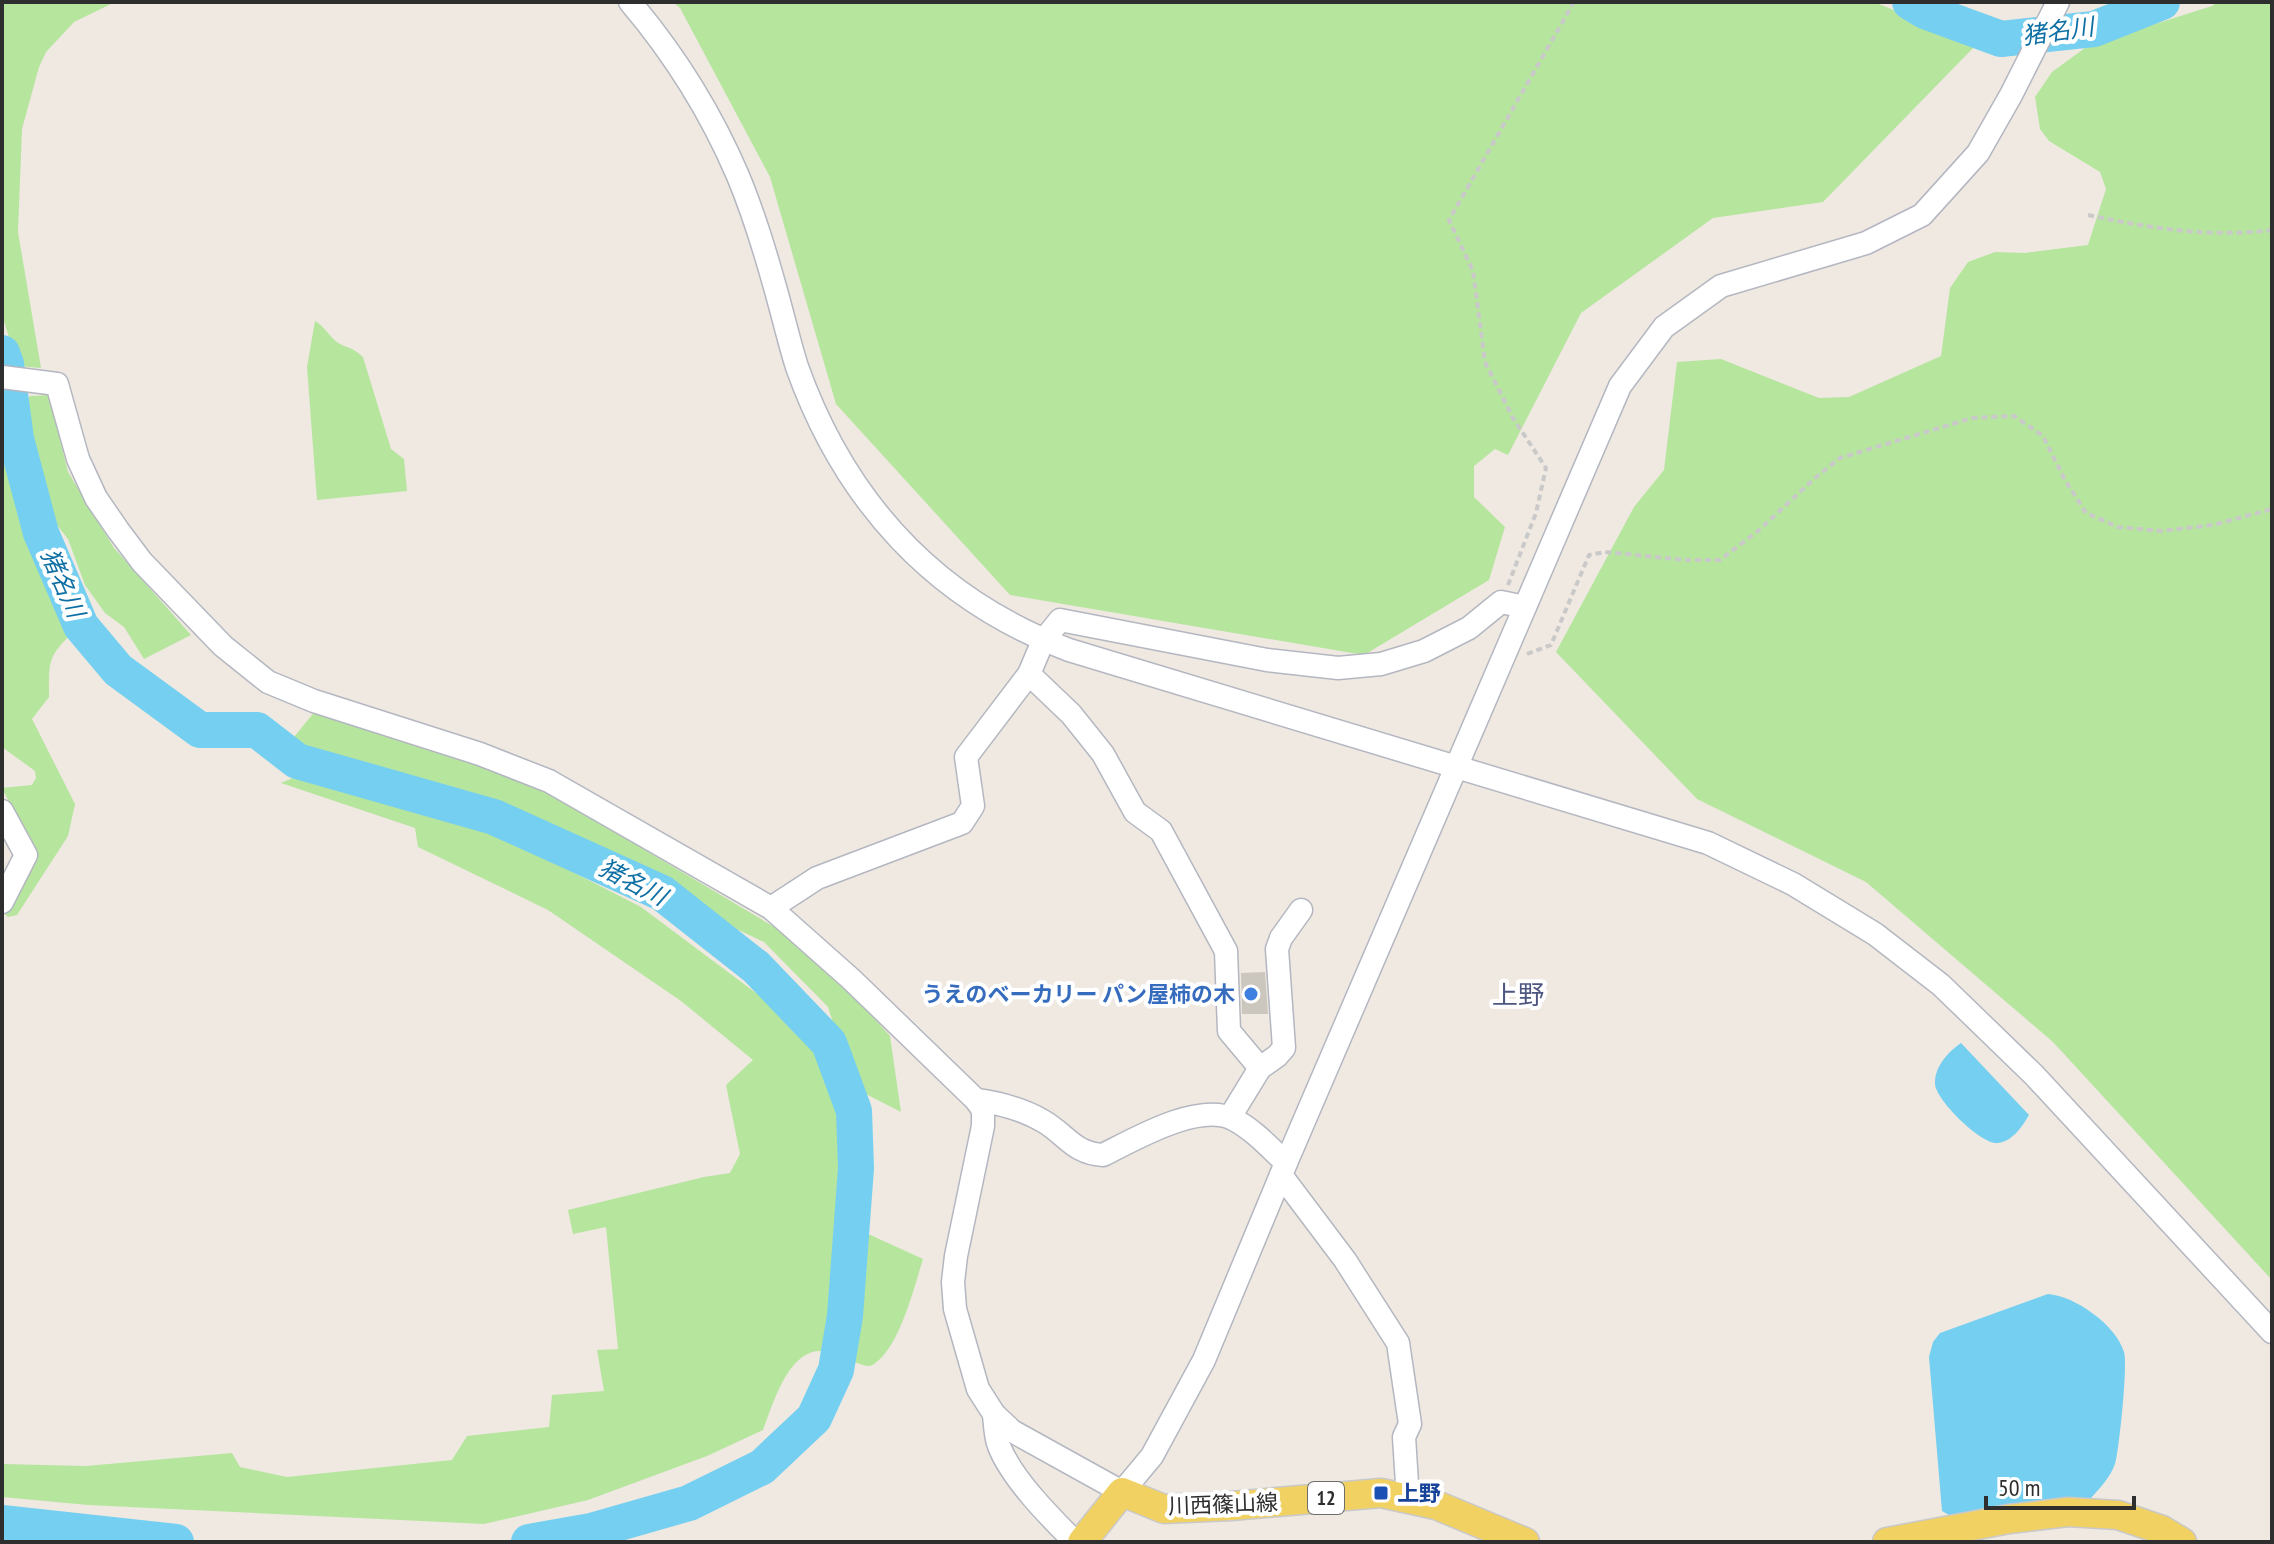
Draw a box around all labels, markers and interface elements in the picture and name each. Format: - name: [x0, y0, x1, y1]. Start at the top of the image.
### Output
- water label: 猪名川: [2020, 10, 2099, 51]
- water label: 猪名川: [34, 544, 93, 625]
- water label: 猪名川: [594, 852, 675, 914]
- district label: 上野: [1492, 978, 1544, 1011]
- place label: うえのベーカリー パン屋柿の木: [921, 980, 1235, 1008]
- marker: うえのベーカリー パン屋柿の木: [1242, 985, 1260, 1003]
- scale bar: [1986, 1460, 2134, 1510]
- text: 50 m: [1998, 1472, 2040, 1503]
- place label: 上野: [1397, 1479, 1441, 1507]
- road number: 12: [1308, 1482, 1344, 1514]
- marker: 上野: [1372, 1484, 1390, 1502]
- street label: 川西篠山線: [1168, 1488, 1278, 1520]

